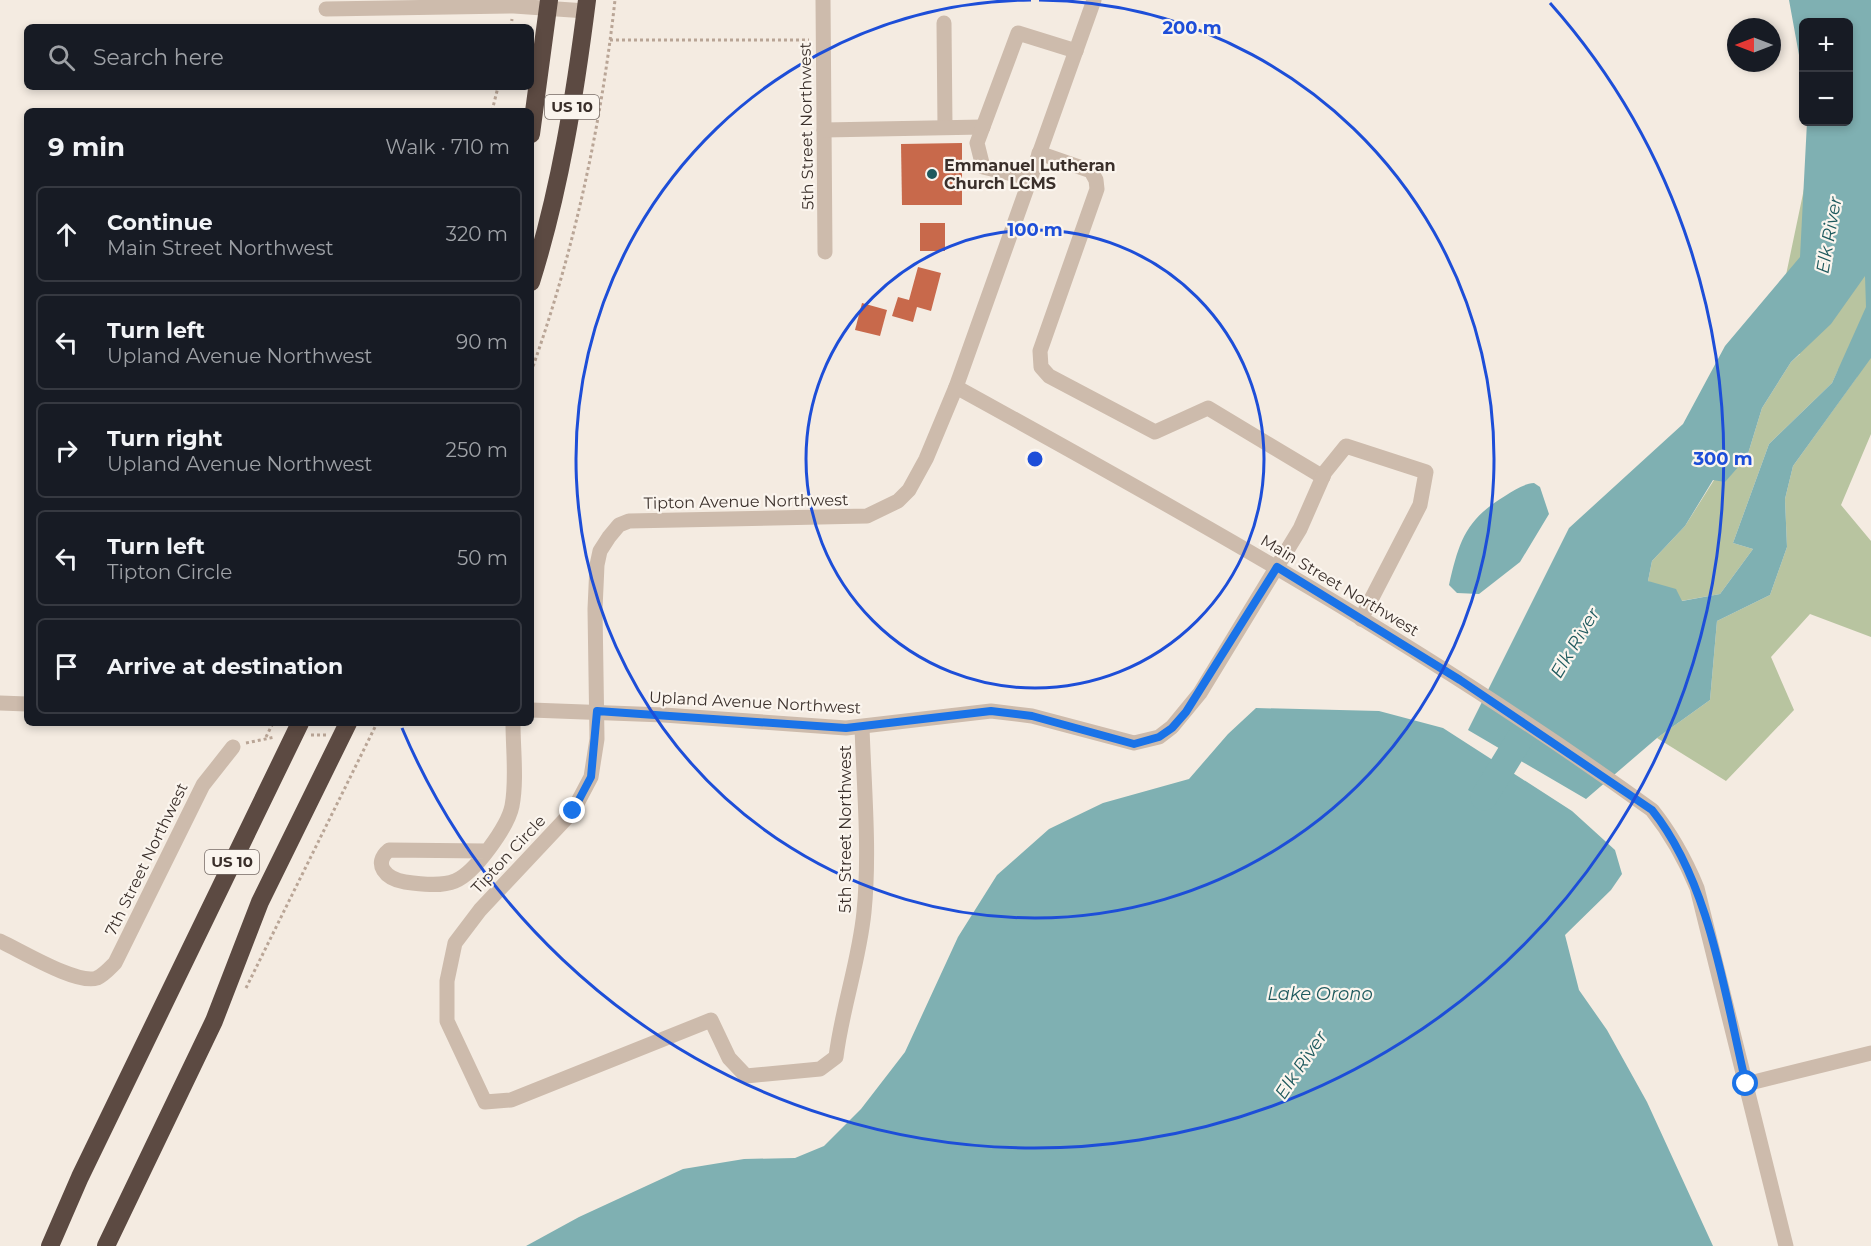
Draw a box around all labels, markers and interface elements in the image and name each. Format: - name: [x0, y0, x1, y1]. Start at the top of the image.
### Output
- text: 200 m: [1162, 17, 1222, 39]
- north arrow: [1727, 18, 1781, 72]
- map controls: [1799, 18, 1853, 126]
- button: +: [1799, 18, 1853, 72]
- search box: [24, 24, 534, 90]
- icon: search: [45, 41, 78, 74]
- street label: 5th Street Northwest: [796, 41, 817, 210]
- text: Search here: [93, 44, 224, 71]
- button: −: [1799, 72, 1853, 126]
- road number: US 10: [545, 95, 599, 119]
- text: 9 min: [48, 131, 125, 163]
- text: Walk · 710 m: [385, 135, 510, 159]
- place label: Emmanuel Lutheran Church LCMS: [944, 156, 1116, 193]
- marker: Emmanuel Lutheran Church LCMS: [925, 167, 939, 181]
- water label: Elk River: [1811, 194, 1847, 275]
- text: Continue: [107, 209, 213, 236]
- icon: ahead: [50, 218, 83, 251]
- text: 100 m: [1007, 219, 1063, 241]
- text: 320 m: [446, 222, 508, 246]
- text: Main Street Northwest: [107, 236, 334, 260]
- text: Turn left: [107, 317, 205, 344]
- icon: left: [50, 326, 83, 359]
- text: 90 m: [456, 330, 508, 354]
- text: Upland Avenue Northwest: [107, 344, 372, 368]
- text: Turn right: [107, 425, 222, 452]
- icon: right: [50, 434, 83, 467]
- text: 250 m: [446, 438, 508, 462]
- text: 300 m: [1692, 448, 1753, 470]
- centre of rings: [1025, 449, 1045, 469]
- text: Upland Avenue Northwest: [107, 452, 372, 476]
- street label: Tipton Avenue Northwest: [643, 490, 849, 513]
- street label: Main Street Northwest: [1257, 531, 1423, 640]
- text: Turn left: [107, 533, 205, 560]
- icon: left: [50, 542, 83, 575]
- text: 50 m: [457, 546, 508, 570]
- text: Tipton Circle: [107, 560, 232, 584]
- water label: Elk River: [1546, 603, 1605, 682]
- icon: arrive: [50, 650, 83, 683]
- text: Arrive at destination: [107, 653, 343, 680]
- street label: Upland Avenue Northwest: [648, 687, 862, 718]
- street label: 5th Street Northwest: [836, 745, 855, 913]
- street label: 7th Street Northwest: [101, 779, 192, 939]
- route end: [559, 797, 585, 823]
- street label: Tipton Circle: [467, 811, 550, 897]
- road number: US 10: [205, 850, 259, 874]
- water label: Lake Orono: [1267, 983, 1373, 1005]
- water label: Elk River: [1270, 1026, 1332, 1103]
- route start: [1732, 1070, 1758, 1096]

